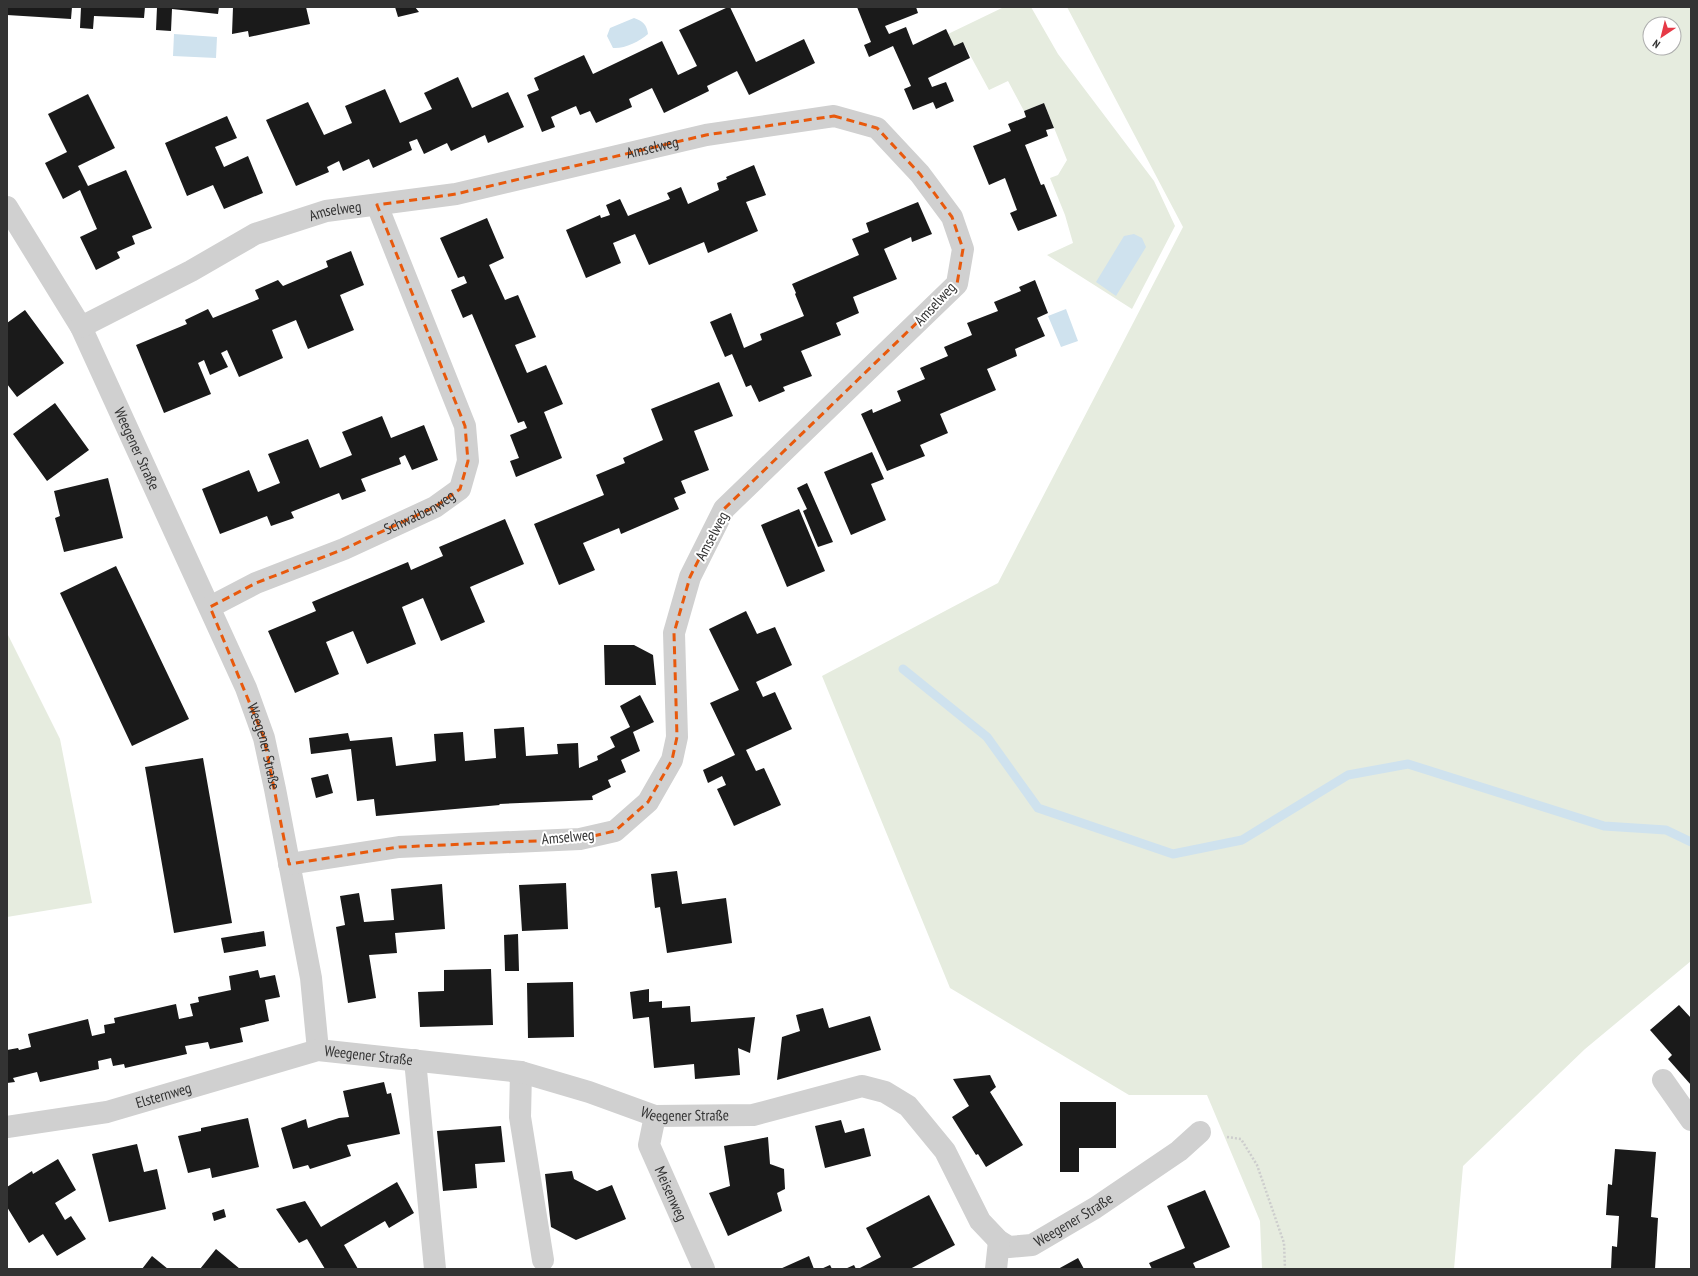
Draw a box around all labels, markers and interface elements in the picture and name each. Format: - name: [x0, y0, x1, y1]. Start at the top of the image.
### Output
- north arrow: [1642, 16, 1682, 56]
- text: N: [1650, 37, 1663, 52]
- street label: Amselweg: [624, 132, 680, 162]
- street label: Amselweg: [306, 196, 362, 225]
- street label: Amselweg: [910, 278, 960, 329]
- street label: Weegener Straße: [110, 404, 164, 493]
- street label: Schwalbenweg: [381, 486, 458, 538]
- street label: Amselweg: [691, 508, 732, 564]
- street label: Weegener Straße: [243, 700, 285, 791]
- street label: Amselweg: [541, 825, 595, 848]
- street label: Weegener Straße: [324, 1041, 414, 1069]
- street label: Elsternweg: [133, 1078, 193, 1112]
- street label: Weegener Straße: [638, 1102, 729, 1125]
- street label: Meisenweg: [651, 1163, 692, 1224]
- street label: Weegener Straße: [1030, 1189, 1116, 1251]

